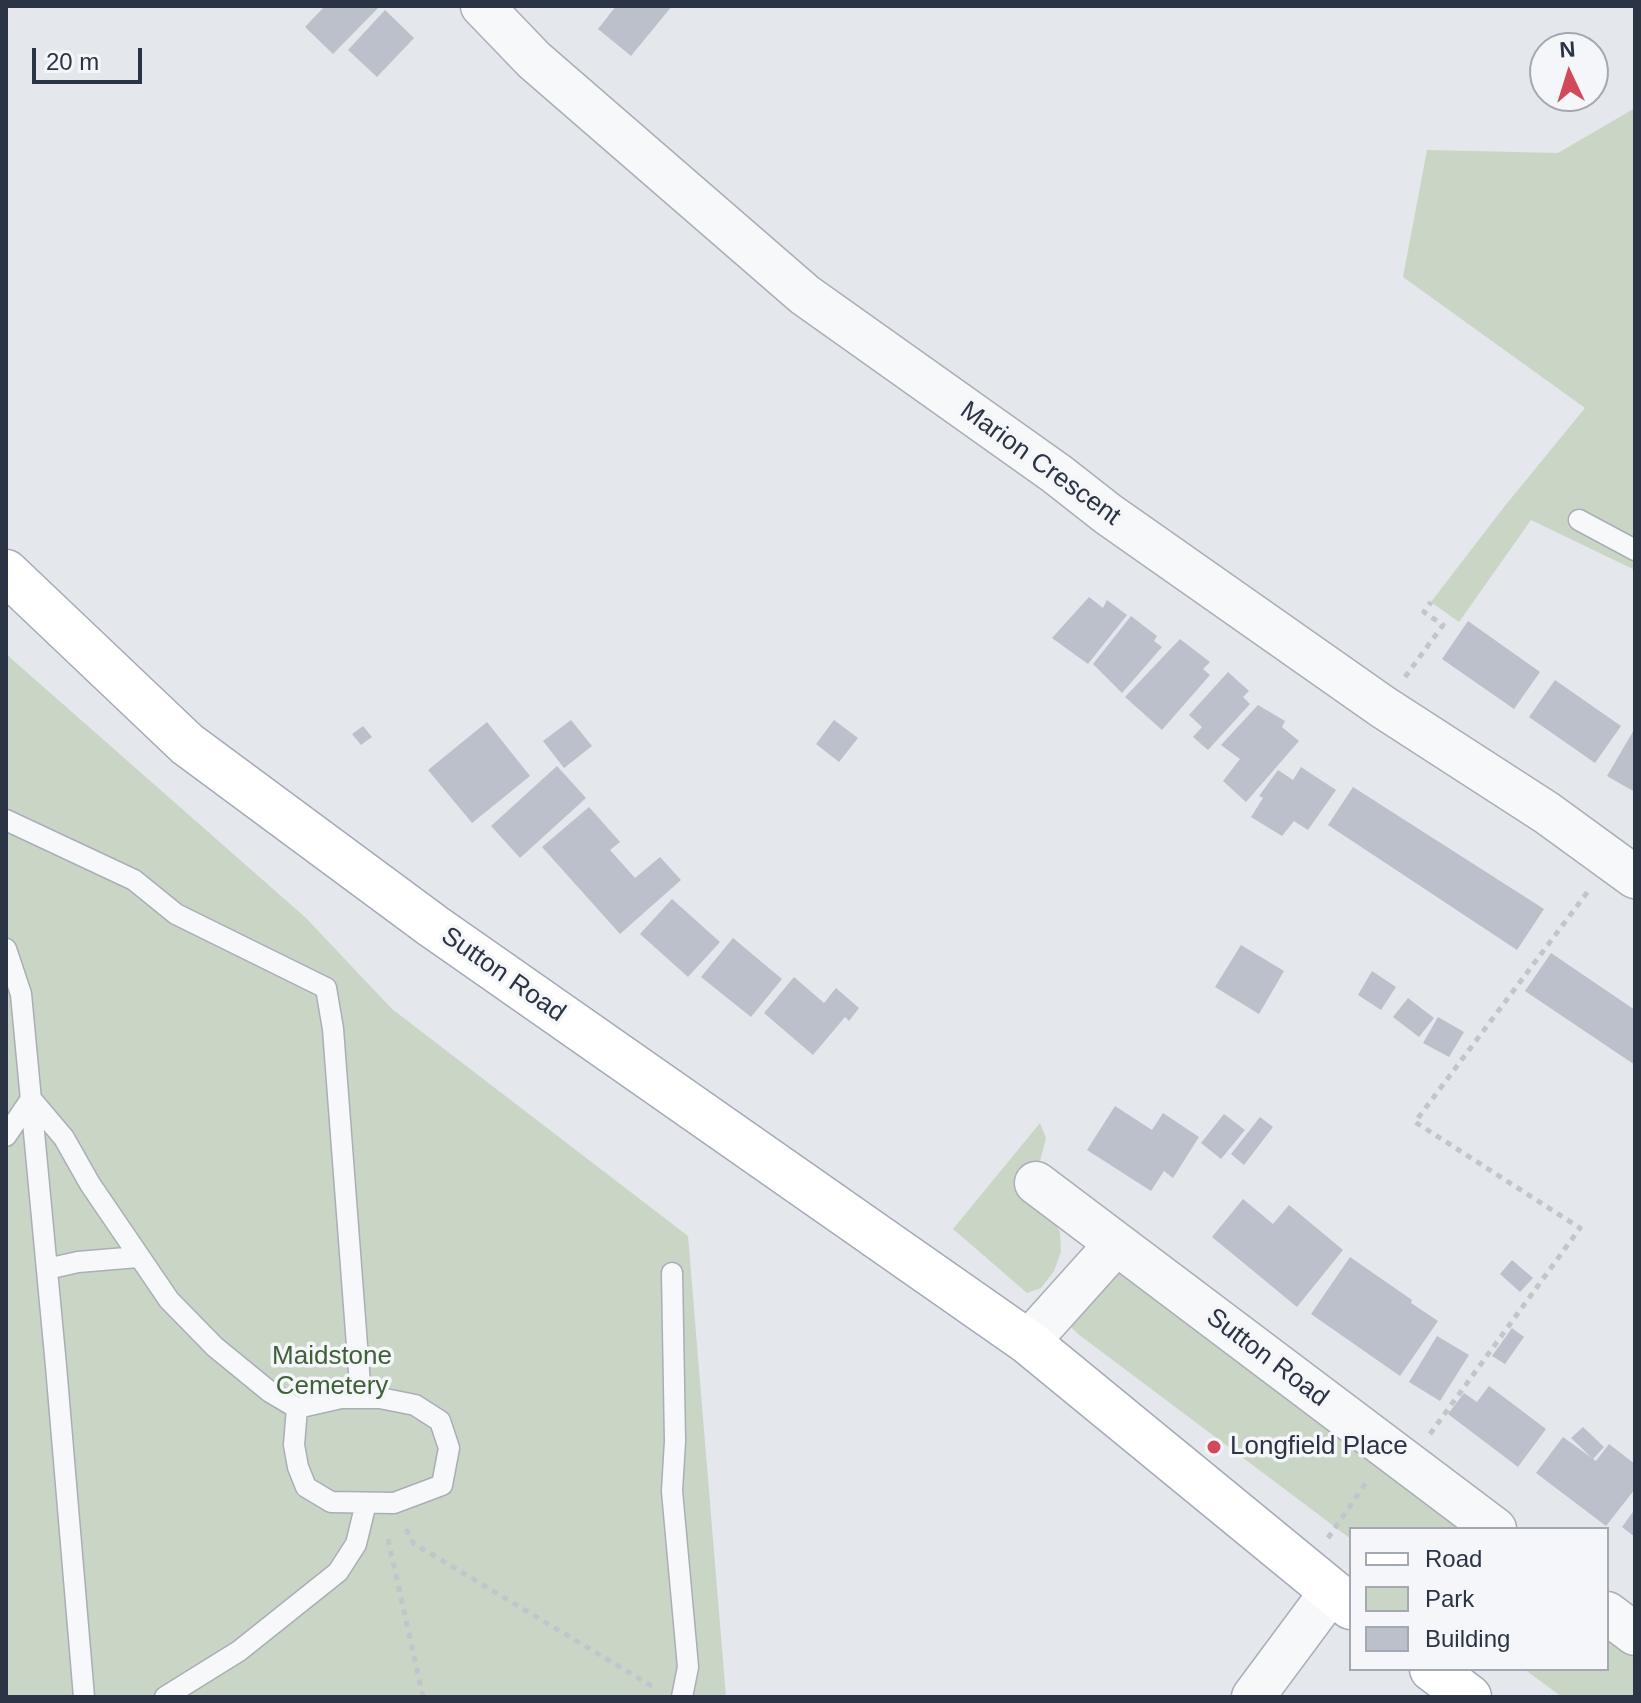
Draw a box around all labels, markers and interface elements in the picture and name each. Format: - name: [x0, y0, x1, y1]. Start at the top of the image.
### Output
- scale bar: [36, 32, 146, 82]
- north arrow: [1529, 32, 1609, 112]
- text: N: [1559, 37, 1576, 63]
- text: 20 m: [46, 48, 99, 75]
- street label: Marion Crescent: [954, 395, 1126, 533]
- street label: Sutton Road: [435, 921, 571, 1029]
- street label: Sutton Road: [1200, 1302, 1334, 1414]
- park label: Maidstone Cemetery: [272, 1341, 392, 1402]
- place label: Longfield Place: [1230, 1431, 1408, 1463]
- marker: Longfield Place: [1205, 1438, 1223, 1456]
- legend: [1349, 1527, 1609, 1671]
- text: Road: [1425, 1545, 1482, 1572]
- text: Park: [1425, 1585, 1474, 1612]
- text: Building: [1425, 1625, 1510, 1652]

